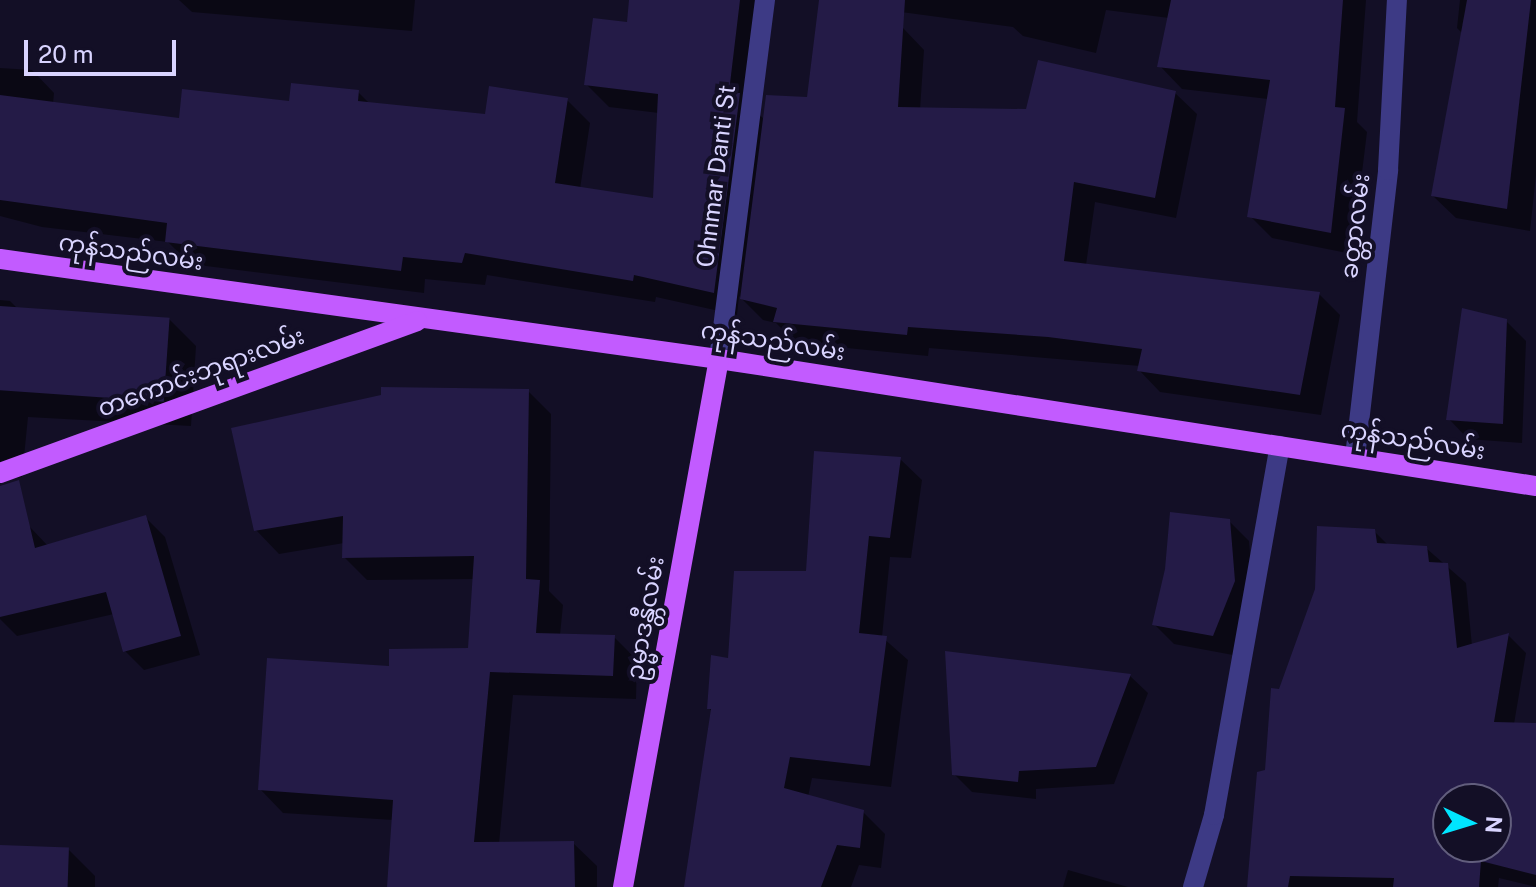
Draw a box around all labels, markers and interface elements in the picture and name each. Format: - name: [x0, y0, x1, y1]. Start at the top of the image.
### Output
- scale bar: [28, 24, 180, 74]
- text: 20 m: [38, 40, 94, 68]
- street label: Ohnmar Danti St: [691, 83, 741, 269]
- street label: ခတ္တာလမ်း: [1334, 172, 1376, 280]
- street label: ကုန်သည်လမ်း: [57, 228, 205, 276]
- street label: ကုန်သည်လမ်း: [699, 315, 847, 367]
- street label: တကောင်းဘုရားလမ်း: [94, 321, 308, 423]
- street label: ကုန်သည်လမ်း: [1339, 414, 1487, 466]
- street label: ဥမ္မာဒန္တီလမ်း: [620, 554, 670, 682]
- north arrow: [1432, 783, 1512, 863]
- text: N: [1480, 815, 1508, 834]

